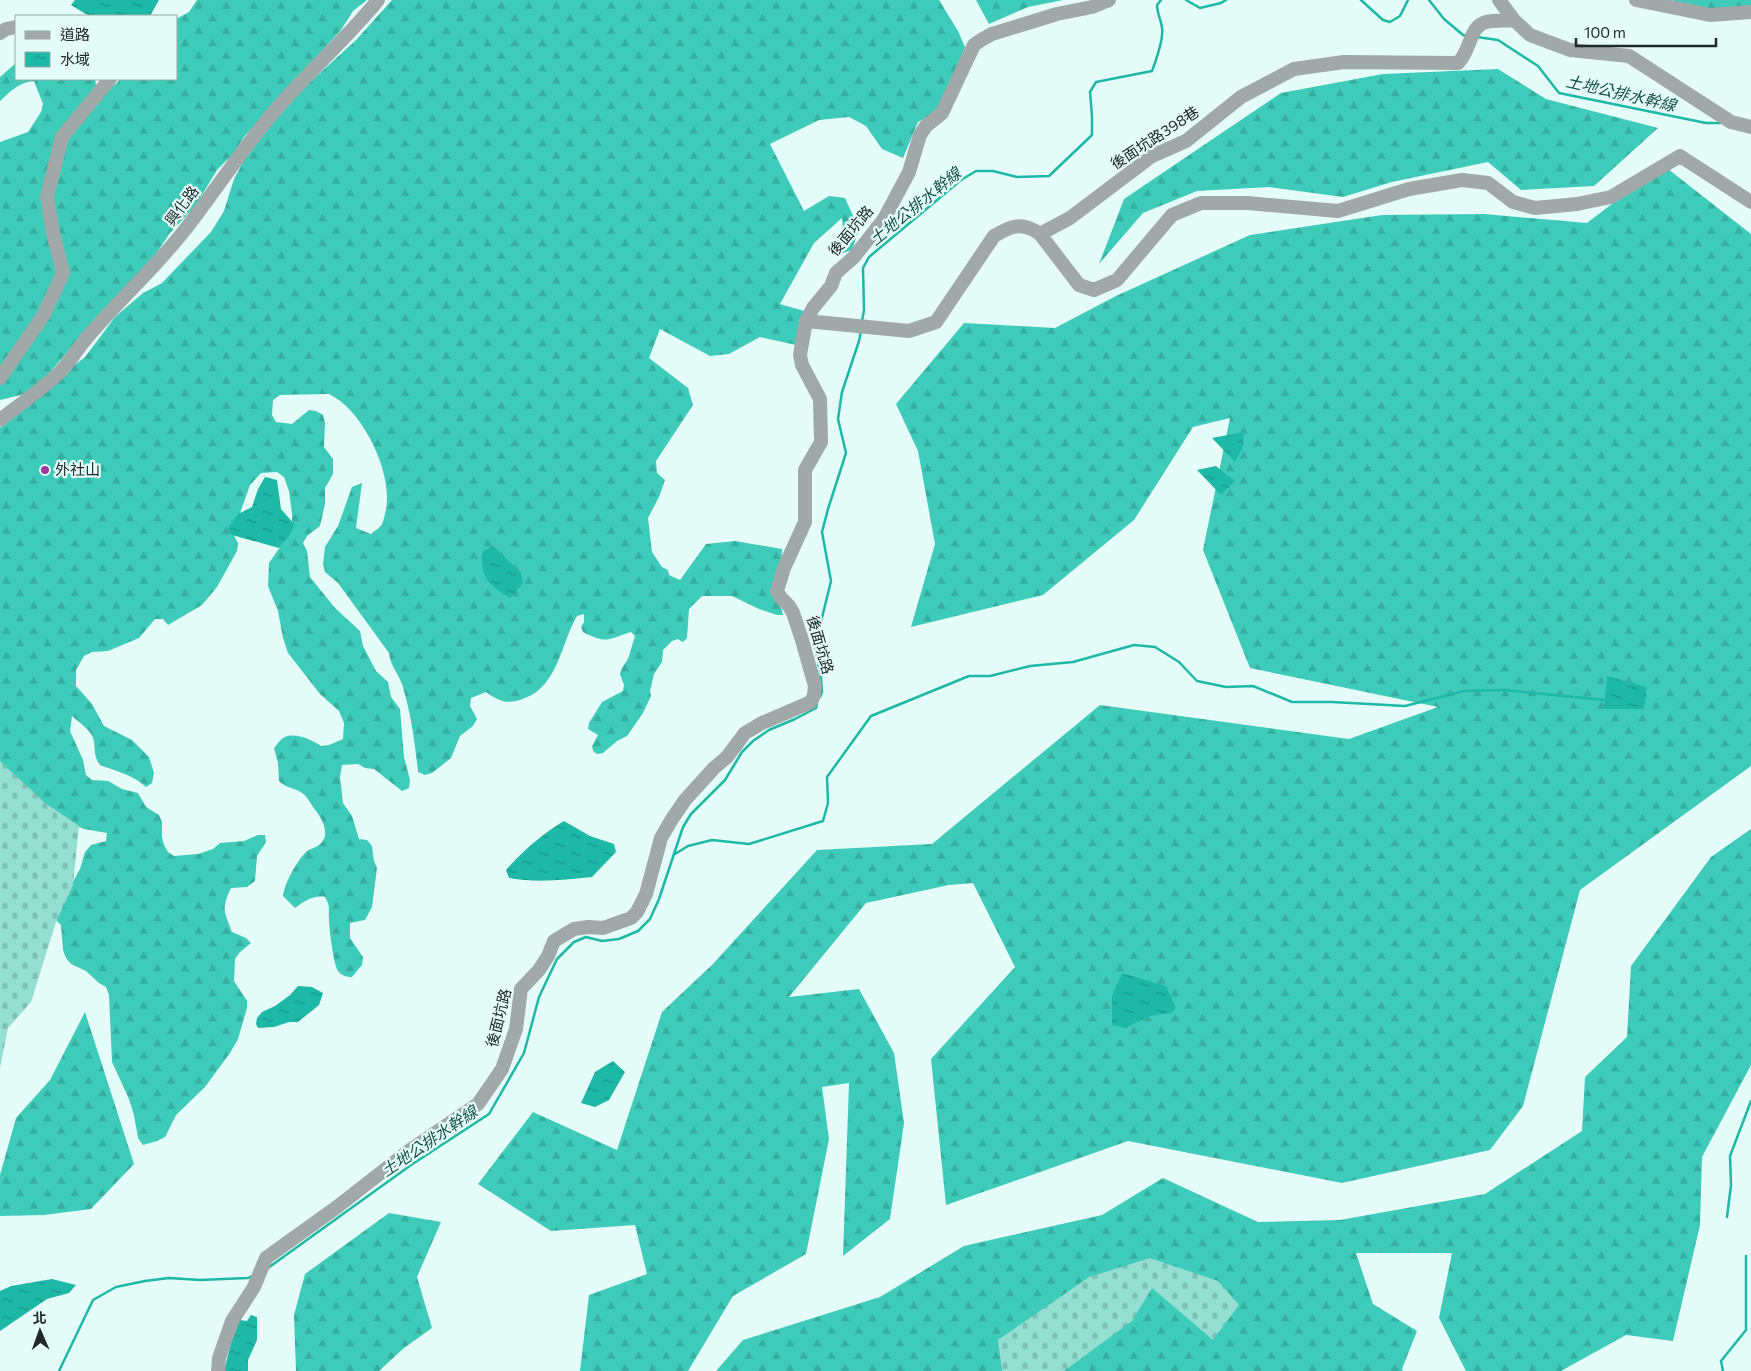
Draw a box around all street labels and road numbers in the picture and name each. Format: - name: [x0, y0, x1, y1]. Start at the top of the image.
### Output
- street label: 後面坑路398巷: [1107, 102, 1202, 172]
- street label: 興化路: [160, 182, 202, 229]
- street label: 後面坑路: [824, 202, 876, 259]
- street label: 後面坑路: [804, 613, 838, 676]
- street label: 後面坑路: [482, 986, 514, 1049]

